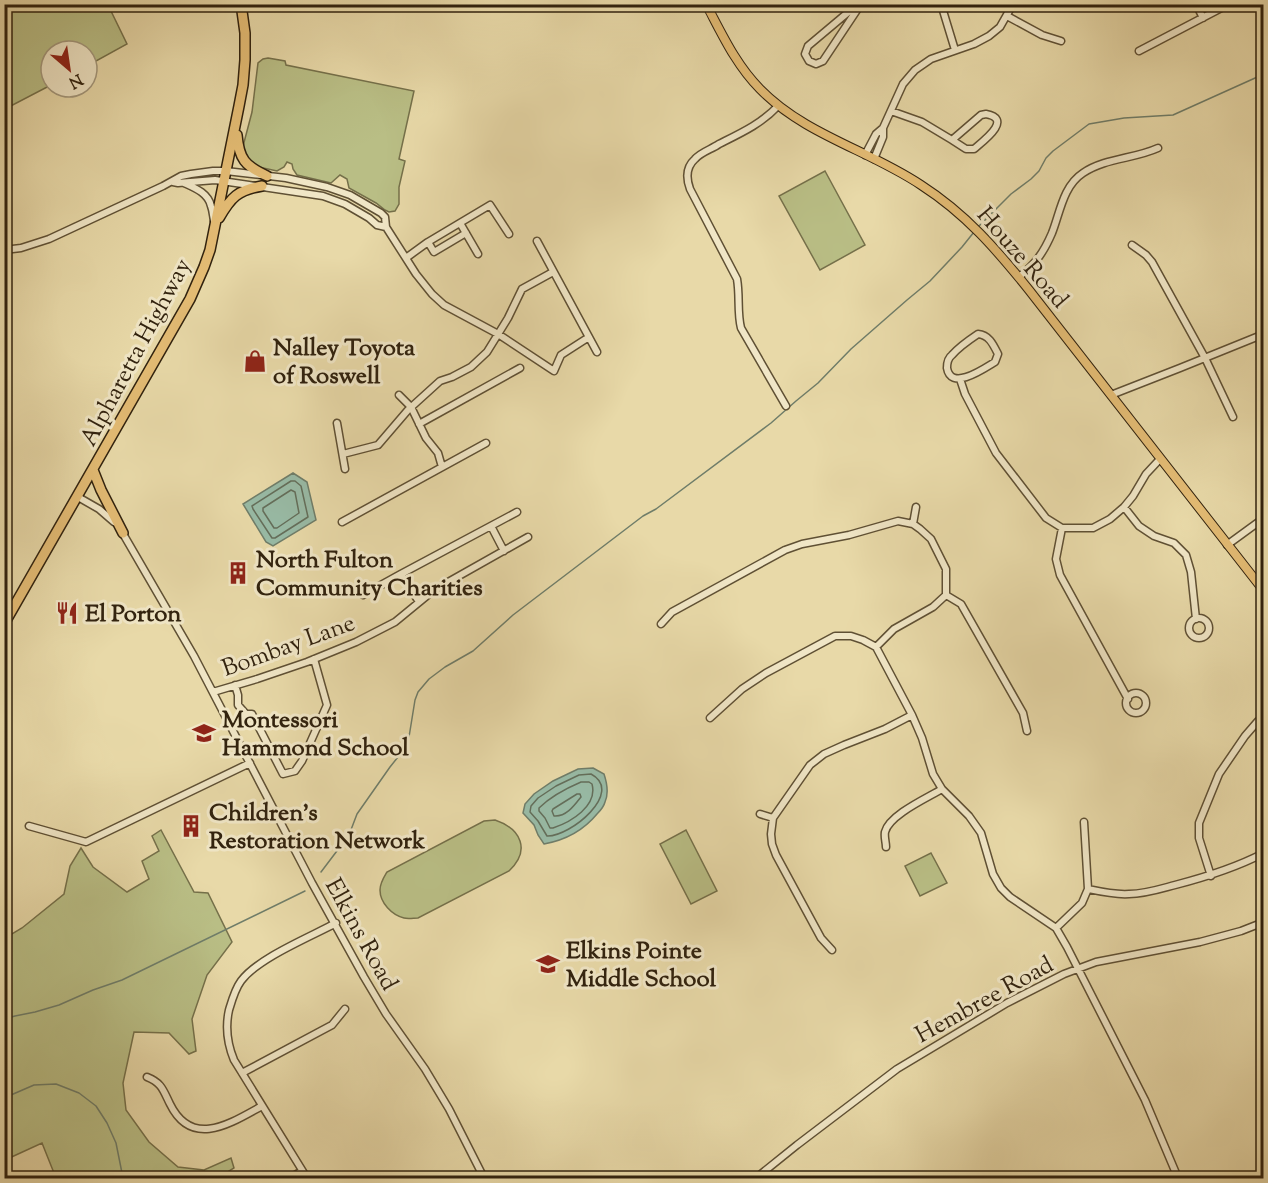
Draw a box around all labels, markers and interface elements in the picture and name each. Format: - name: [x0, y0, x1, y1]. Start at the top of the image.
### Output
- north arrow: [39, 39, 99, 99]
- text: N: [64, 67, 86, 93]
- street label: Houze Road: [968, 200, 1076, 317]
- street label: Alpharetta Highway: [73, 253, 201, 453]
- place label: Nalley Toyota of Roswell: [273, 332, 416, 394]
- shop icon: Nalley Toyota of Roswell: [242, 348, 268, 374]
- place label: North Fulton Community Charities: [256, 544, 483, 606]
- building icon: North Fulton Community Charities: [225, 560, 251, 586]
- place label: El Porton: [85, 598, 182, 632]
- restaurant icon: El Porton: [54, 600, 80, 626]
- street label: Bombay Lane: [217, 607, 360, 687]
- place label: Montessori Hammond School: [222, 704, 409, 766]
- school or university icon: Montessori Hammond School: [191, 720, 217, 746]
- place label: Children's Restoration Network: [209, 797, 426, 859]
- building icon: Children's Restoration Network: [178, 813, 204, 839]
- street label: Elkins Road: [315, 872, 405, 998]
- place label: Elkins Pointe Middle School: [566, 935, 716, 997]
- street label: Hembree Road: [910, 949, 1061, 1053]
- school or university icon: Elkins Pointe Middle School: [535, 951, 561, 977]

